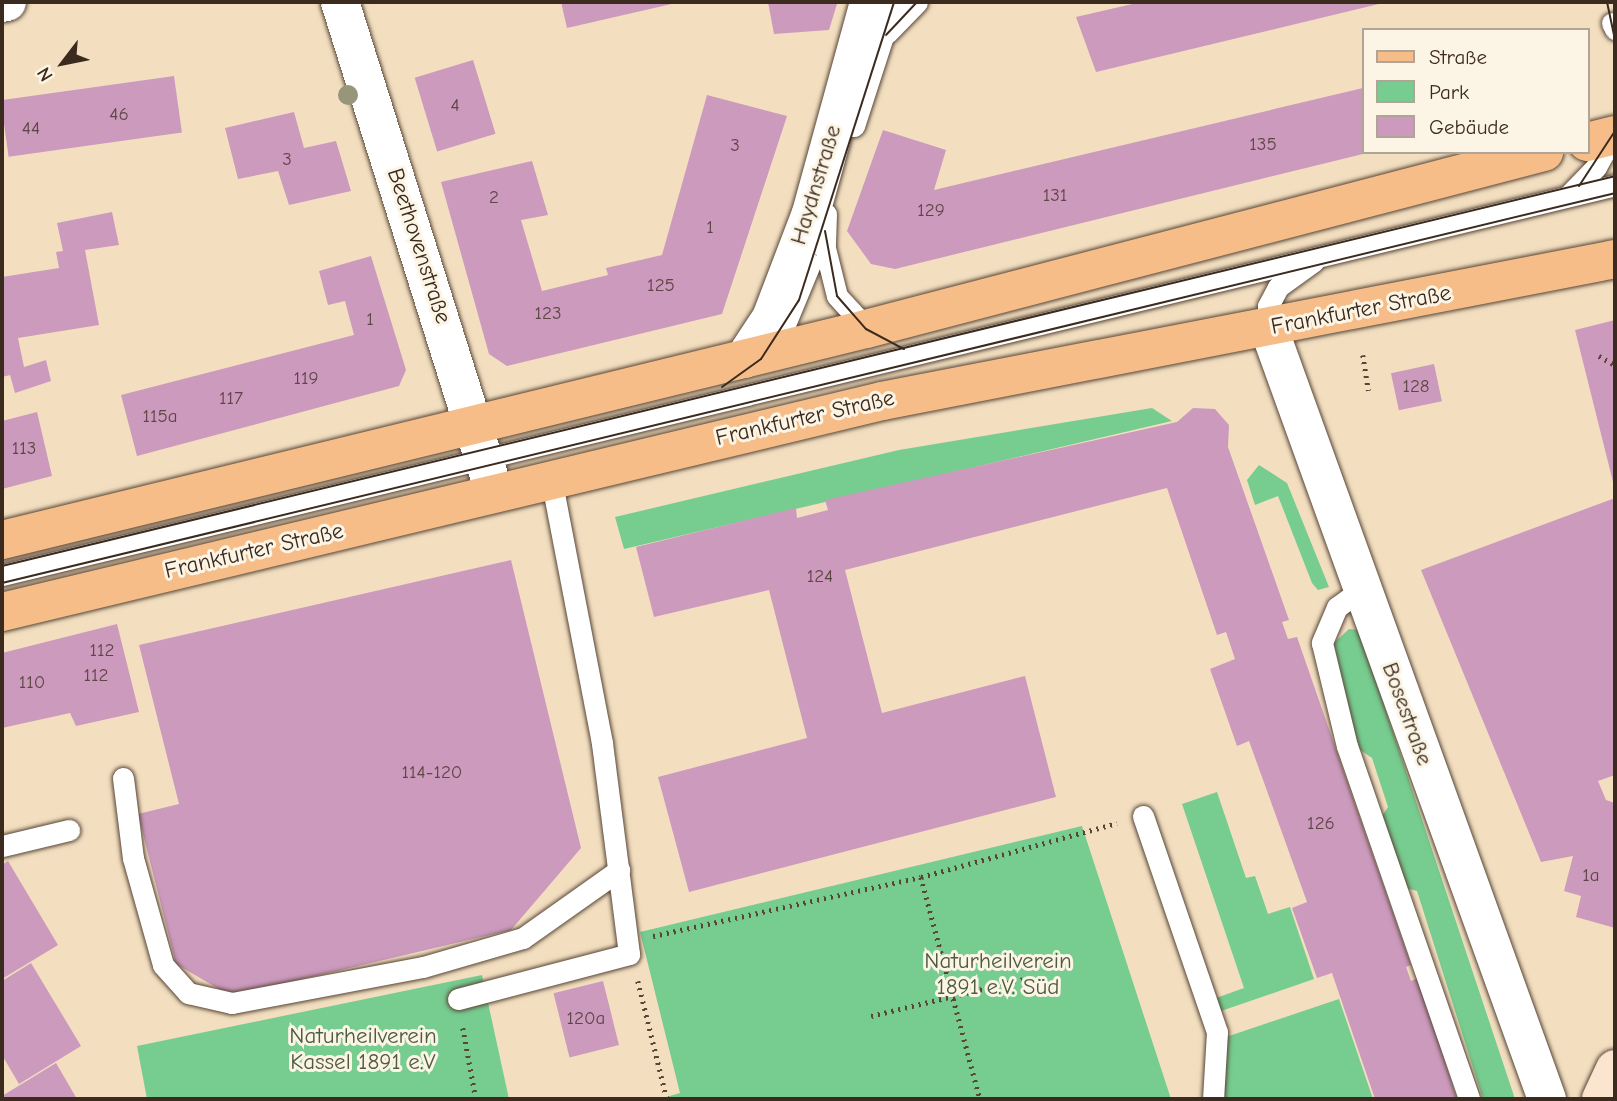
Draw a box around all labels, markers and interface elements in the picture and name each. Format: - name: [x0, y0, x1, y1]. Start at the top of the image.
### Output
- north arrow: [28, 28, 98, 98]
- legend: [1362, 28, 1589, 154]
- text: Straße: [1429, 45, 1487, 69]
- text: N: [33, 63, 58, 85]
- text: Park: [1429, 80, 1469, 104]
- house number: 4: [450, 95, 460, 117]
- house number: 46: [109, 104, 129, 126]
- text: Gebäude: [1429, 115, 1509, 139]
- house number: 44: [22, 118, 40, 140]
- street label: Haydnstraße: [785, 122, 847, 248]
- house number: 135: [1249, 134, 1277, 156]
- house number: 3: [730, 135, 740, 157]
- house number: 3: [282, 149, 292, 171]
- street label: Beethovenstraße: [381, 165, 457, 327]
- house number: 131: [1043, 185, 1067, 207]
- house number: 2: [489, 187, 499, 209]
- house number: 129: [917, 200, 945, 222]
- house number: 1: [706, 217, 714, 239]
- house number: 125: [647, 275, 675, 297]
- street label: Frankfurter Straße: [1269, 279, 1453, 341]
- house number: 123: [534, 303, 562, 325]
- house number: 1: [366, 309, 374, 331]
- house number: 119: [293, 368, 319, 390]
- house number: 128: [1402, 376, 1430, 398]
- street label: Frankfurter Straße: [713, 384, 897, 452]
- house number: 117: [219, 388, 243, 410]
- house number: 115a: [142, 406, 178, 428]
- house number: 113: [12, 438, 36, 460]
- street label: Frankfurter Straße: [162, 517, 346, 585]
- house number: 124: [807, 566, 833, 588]
- house number: 112: [90, 640, 114, 662]
- street label: Bosestraße: [1376, 659, 1438, 769]
- house number: 112: [84, 665, 108, 687]
- house number: 110: [19, 672, 45, 694]
- house number: 114-120: [402, 762, 462, 784]
- house number: 126: [1307, 813, 1335, 835]
- house number: 1a: [1582, 865, 1600, 887]
- park label: Naturheilverein 1891 e.V. Süd: [924, 947, 1072, 1001]
- house number: 120a: [567, 1008, 605, 1030]
- park label: Naturheilverein Kassel 1891 e.V: [289, 1022, 437, 1076]

